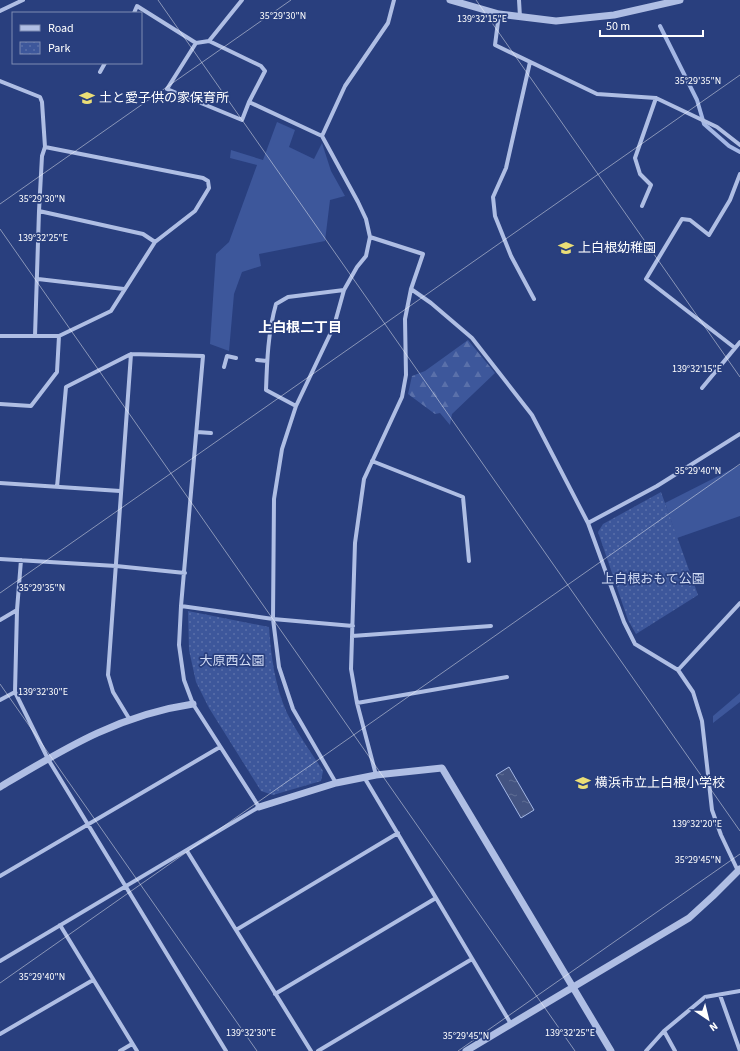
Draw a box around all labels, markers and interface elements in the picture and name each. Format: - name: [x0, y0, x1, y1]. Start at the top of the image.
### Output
- text: 35°29'30"N: [260, 9, 306, 23]
- legend: [12, 12, 142, 64]
- text: 139°32'15"E: [457, 12, 507, 26]
- scale bar: [600, 12, 703, 38]
- text: 50 m: [606, 18, 630, 35]
- text: Road: [48, 20, 74, 37]
- text: Park: [48, 40, 70, 57]
- text: 35°29'35"N: [675, 74, 721, 88]
- school or university icon: 土と愛子供の家保育所: [78, 89, 96, 107]
- place label: 土と愛子供の家保育所: [99, 89, 229, 107]
- text: 35°29'30"N: [19, 192, 65, 206]
- text: 139°32'25"E: [18, 231, 68, 245]
- school or university icon: 上白根幼稚園: [557, 239, 575, 257]
- place label: 上白根幼稚園: [578, 239, 656, 257]
- district label: 上白根二丁目: [258, 318, 342, 338]
- text: 139°32'15"E: [672, 362, 722, 376]
- text: 35°29'40"N: [675, 464, 721, 478]
- park label: 上白根おもて公園: [601, 570, 705, 588]
- text: 35°29'35"N: [19, 581, 65, 595]
- park label: 大原西公園: [199, 652, 265, 670]
- text: 139°32'30"E: [18, 685, 68, 699]
- school or university icon: 横浜市立上白根小学校: [574, 774, 592, 792]
- place label: 横浜市立上白根小学校: [595, 774, 725, 792]
- text: 139°32'20"E: [672, 817, 722, 831]
- text: 35°29'45"N: [675, 853, 721, 867]
- text: 35°29'40"N: [19, 970, 65, 984]
- north arrow: [688, 999, 728, 1039]
- text: N: [706, 1019, 721, 1035]
- text: 139°32'30"E: [226, 1026, 276, 1040]
- text: 139°32'25"E: [545, 1026, 595, 1040]
- text: 35°29'45"N: [443, 1029, 489, 1043]

